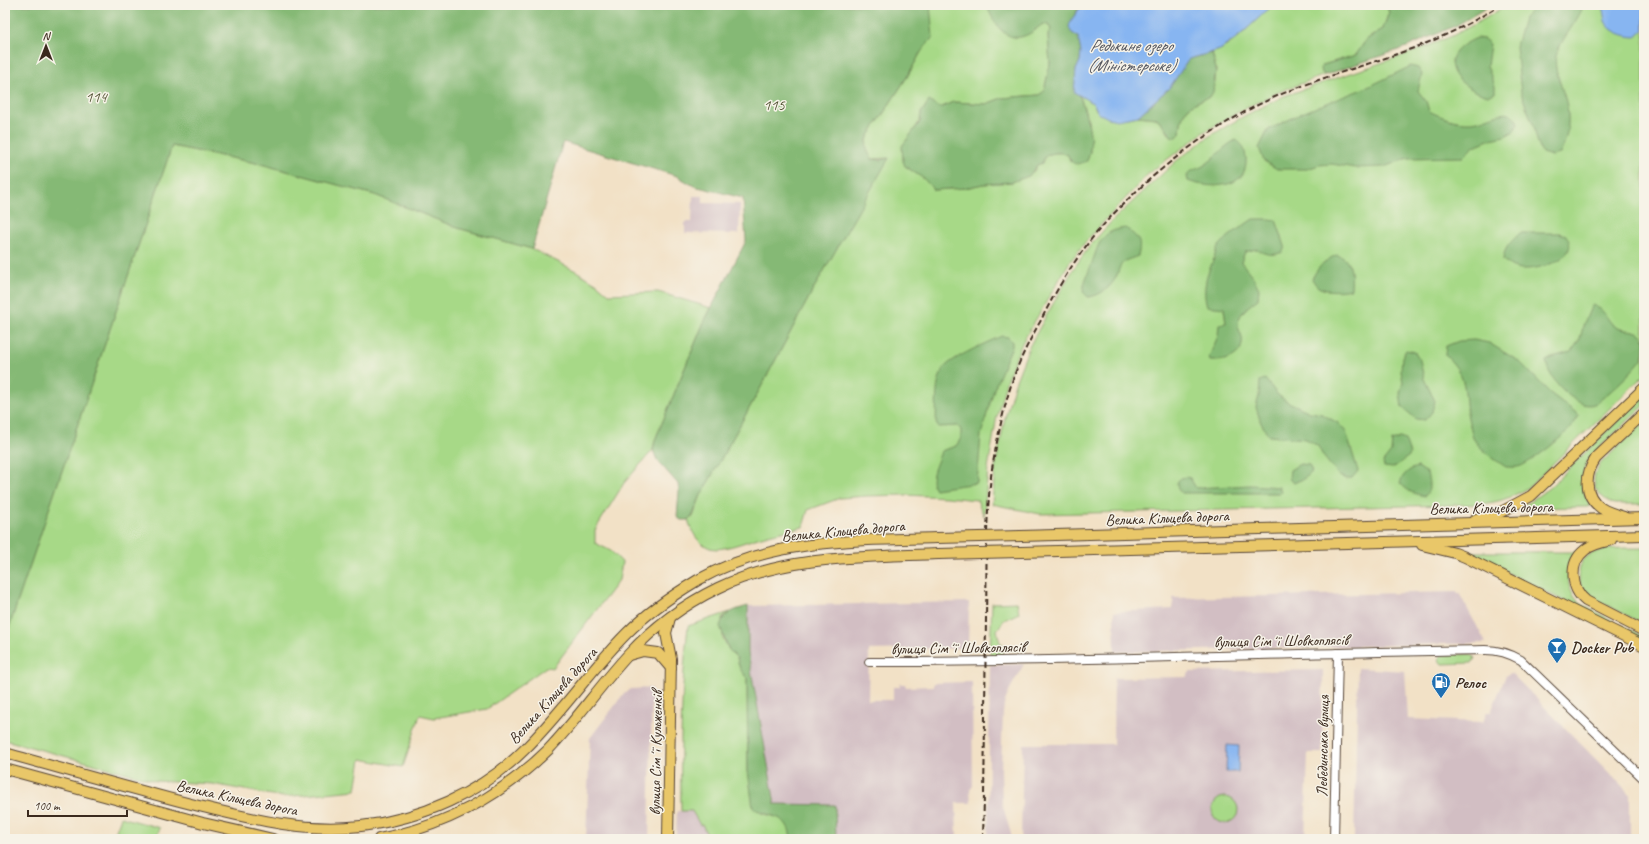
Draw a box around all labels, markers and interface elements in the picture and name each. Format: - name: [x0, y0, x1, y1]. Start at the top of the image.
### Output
- north arrow: [26, 26, 66, 66]
- text: N: [43, 29, 52, 43]
- water label: Редькине озеро (Міністерське): [1087, 35, 1178, 76]
- park label: 114: [85, 87, 109, 107]
- park label: 115: [763, 95, 786, 115]
- street label: Велика Кільцева дорога: [1429, 497, 1554, 519]
- street label: Велика Кільцева дорога: [1105, 506, 1231, 530]
- street label: Велика Кільцева дорога: [781, 516, 907, 546]
- street label: вулиця Сімʼї Шовкоплясів: [1214, 630, 1352, 652]
- bar icon: Docker Pub: [1546, 636, 1568, 664]
- street label: вулиця Сімʼї Шовкоплясів: [891, 637, 1029, 659]
- place label: Docker Pub: [1571, 638, 1635, 658]
- street label: Велика Кільцева дорога: [504, 642, 603, 748]
- fuel station icon: Релос: [1430, 671, 1452, 699]
- place label: Релос: [1455, 673, 1487, 693]
- street label: вулиця Сімʼї Кульженків: [645, 686, 667, 816]
- street label: Лебединська вулиця: [1312, 694, 1334, 797]
- street label: Велика Кільцева дорога: [174, 775, 301, 821]
- scale bar: [28, 792, 127, 818]
- text: 100 m: [34, 798, 61, 814]

